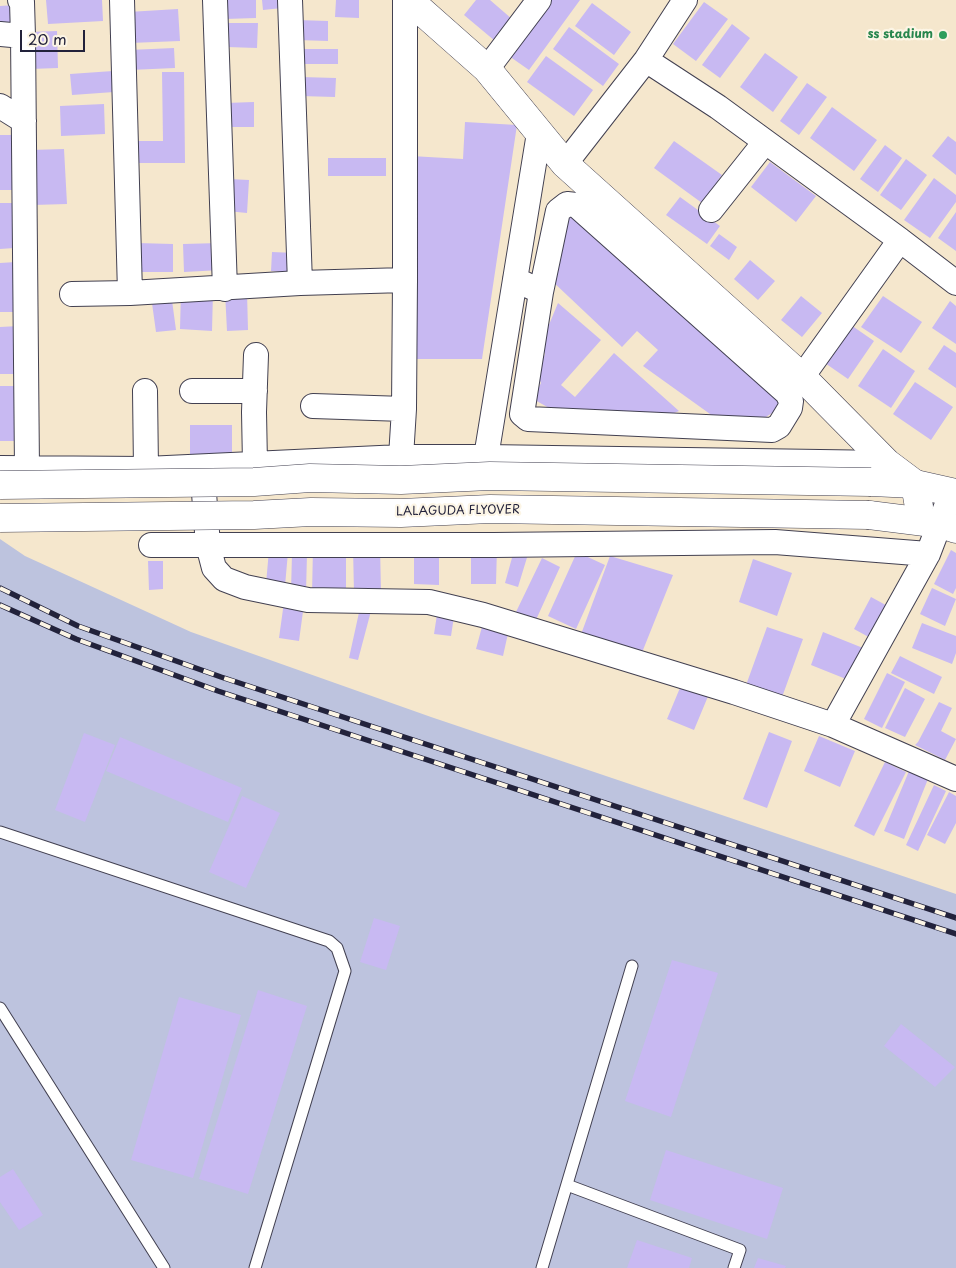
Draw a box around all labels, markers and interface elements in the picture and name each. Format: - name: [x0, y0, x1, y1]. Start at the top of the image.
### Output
- scale bar: [22, 20, 88, 52]
- text: 20 m: [28, 27, 67, 50]
- place label: ss stadium: [868, 28, 933, 42]
- marker: ss stadium: [937, 29, 949, 41]
- street label: LALAGUDA FLYOVER: [396, 503, 520, 519]

